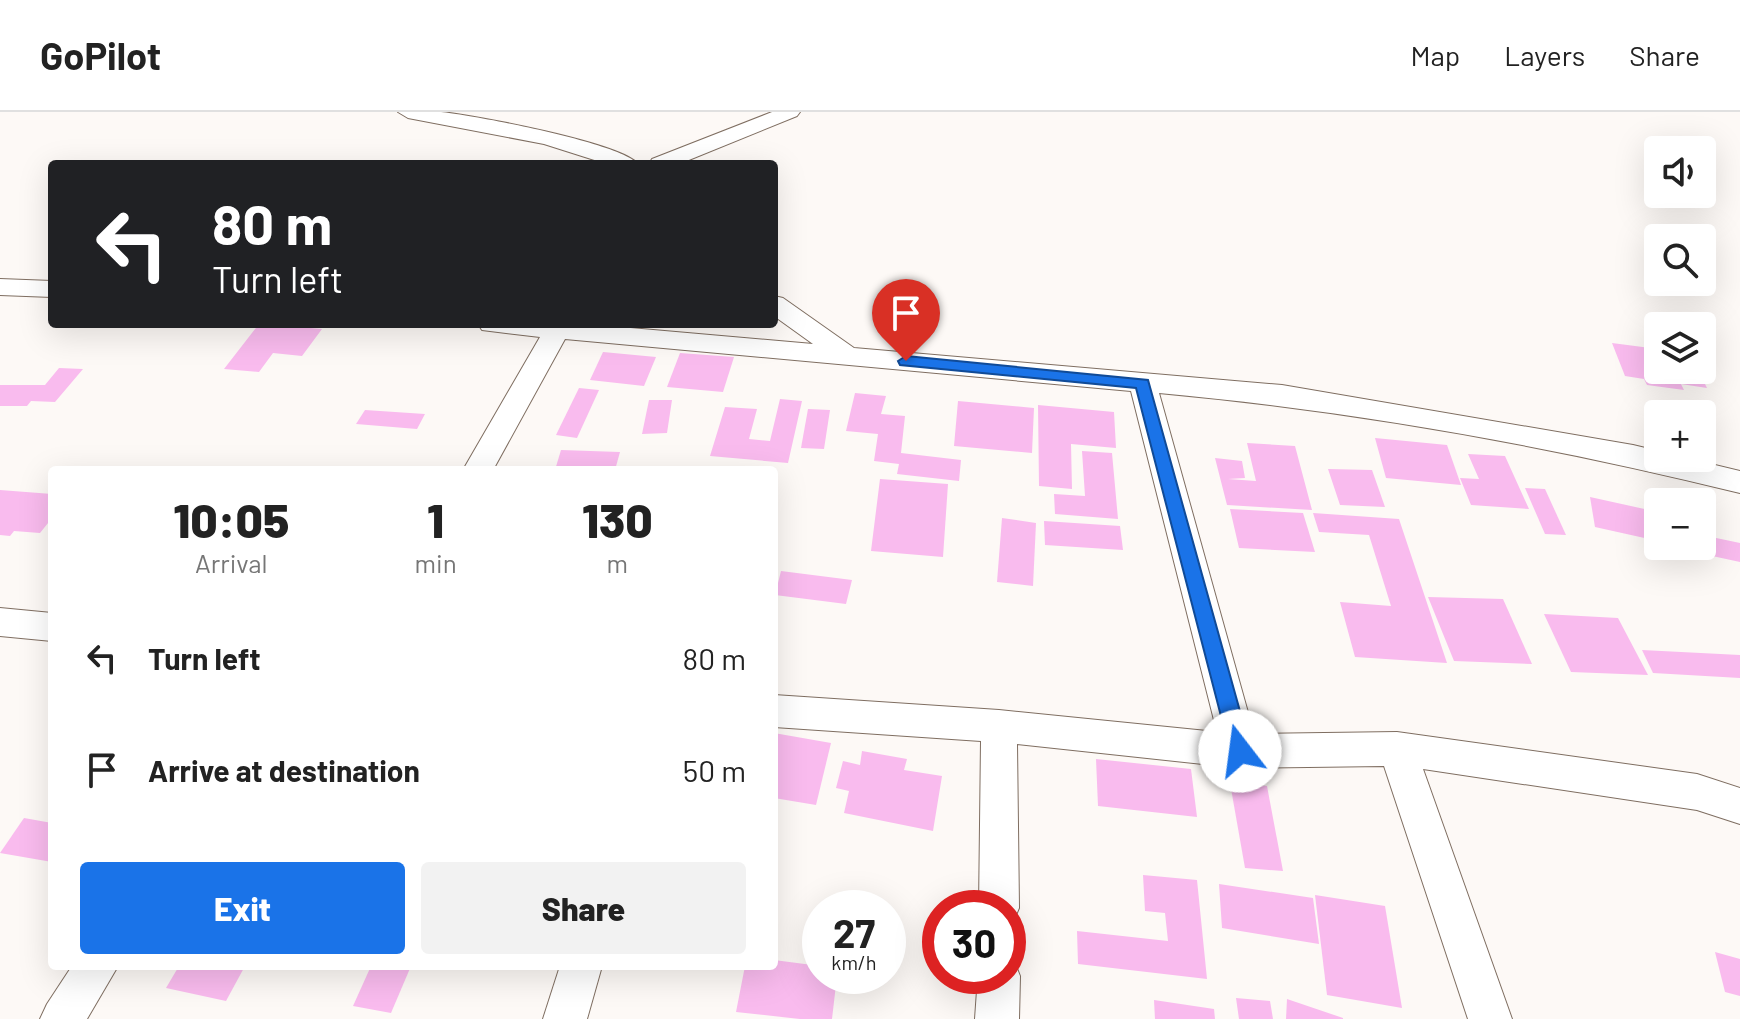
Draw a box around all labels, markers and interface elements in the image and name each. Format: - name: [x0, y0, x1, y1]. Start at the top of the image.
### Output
- text: GoPilot: [40, 32, 161, 78]
- text: Map: [1410, 38, 1460, 72]
- text: Layers: [1504, 38, 1585, 72]
- text: Share: [1629, 38, 1700, 72]
- map controls: [1644, 136, 1716, 560]
- button: sound: [1644, 136, 1716, 208]
- text: 80 m: [212, 189, 332, 256]
- icon: left: [80, 192, 184, 296]
- button: search: [1644, 224, 1716, 296]
- text: Turn left: [212, 257, 343, 300]
- pin: [872, 279, 940, 361]
- icon: arrive: [884, 291, 928, 335]
- button: layers: [1644, 312, 1716, 384]
- button: +: [1644, 400, 1716, 472]
- button: −: [1644, 488, 1716, 560]
- text: 10:05: [173, 490, 289, 548]
- text: 1: [427, 490, 444, 548]
- text: 130: [582, 490, 653, 548]
- text: Arrival: [195, 547, 268, 578]
- text: min: [415, 547, 457, 578]
- text: m: [607, 547, 628, 578]
- icon: left: [80, 636, 124, 680]
- text: Turn left: [148, 640, 261, 676]
- text: 80 m: [683, 640, 746, 676]
- position arrow: [1198, 709, 1282, 793]
- icon: arrive: [80, 748, 124, 792]
- text: Arrive at destination: [148, 752, 420, 788]
- text: 50 m: [683, 752, 746, 788]
- button: Exit: [80, 862, 405, 954]
- button: Share: [421, 862, 746, 954]
- speed limit sign: 30: [922, 890, 1026, 994]
- text: 27: [833, 908, 875, 956]
- text: km/h: [831, 950, 877, 974]

